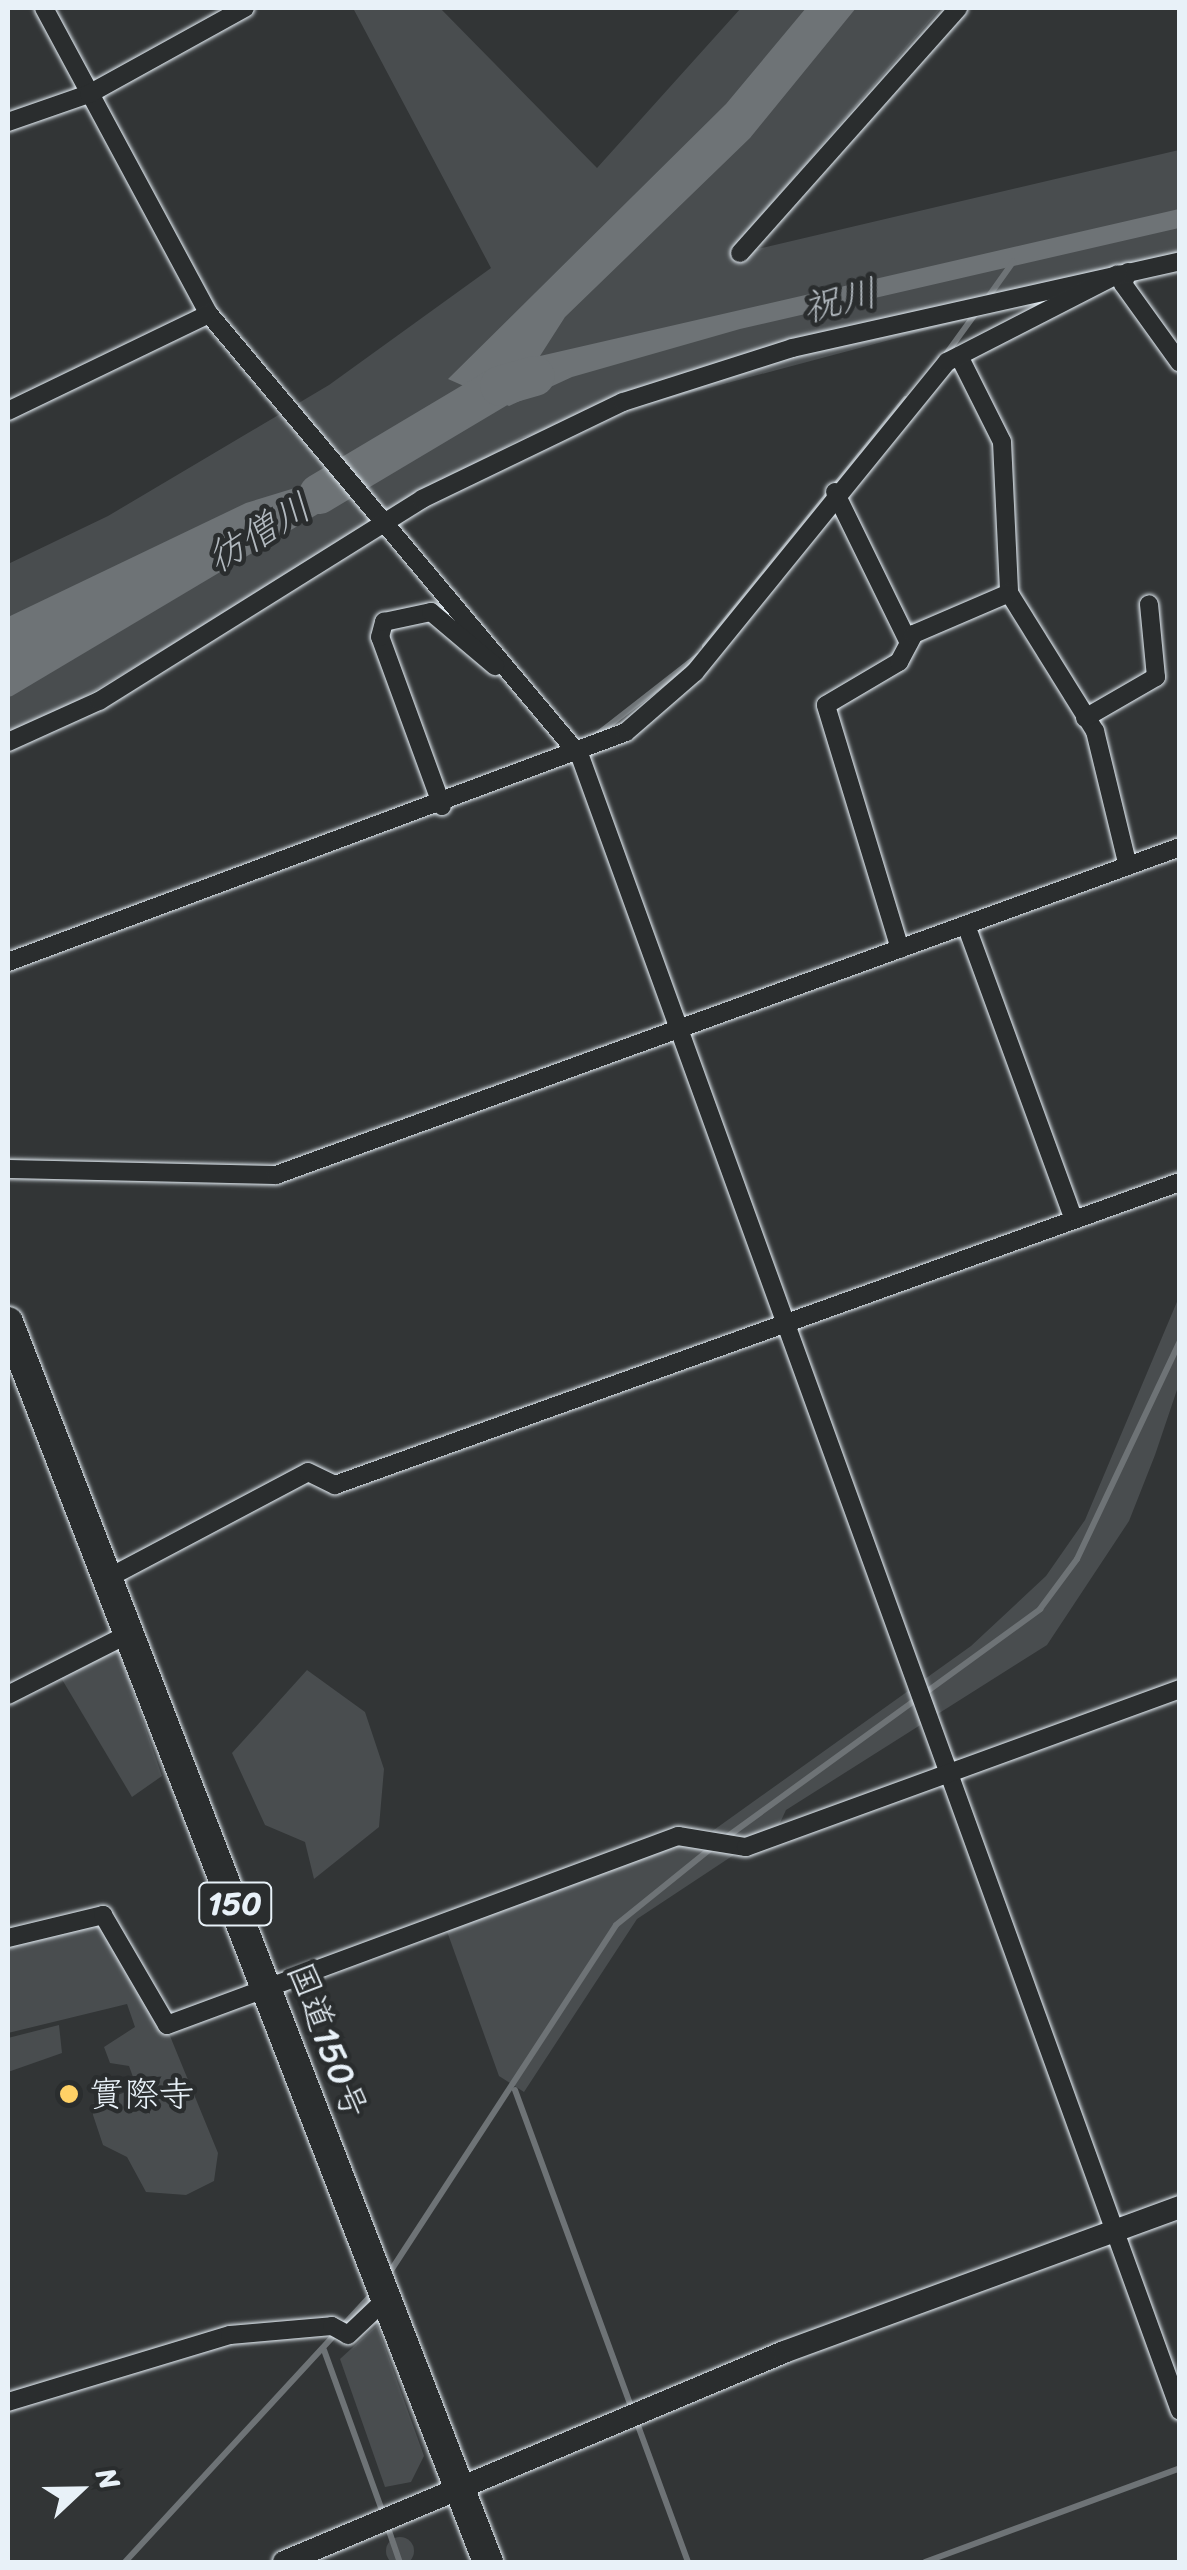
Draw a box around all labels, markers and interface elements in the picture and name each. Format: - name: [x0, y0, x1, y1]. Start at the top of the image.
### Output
- water label: 祝川: [798, 270, 882, 332]
- water label: 彷僧川: [198, 484, 320, 582]
- road number: 150: [198, 1877, 272, 1931]
- street label: 国道150号: [279, 1956, 377, 2124]
- place label: 實際寺: [89, 2073, 194, 2115]
- marker: 實際寺: [58, 2083, 80, 2105]
- north arrow: [30, 2440, 130, 2540]
- text: N: [82, 2460, 135, 2497]

